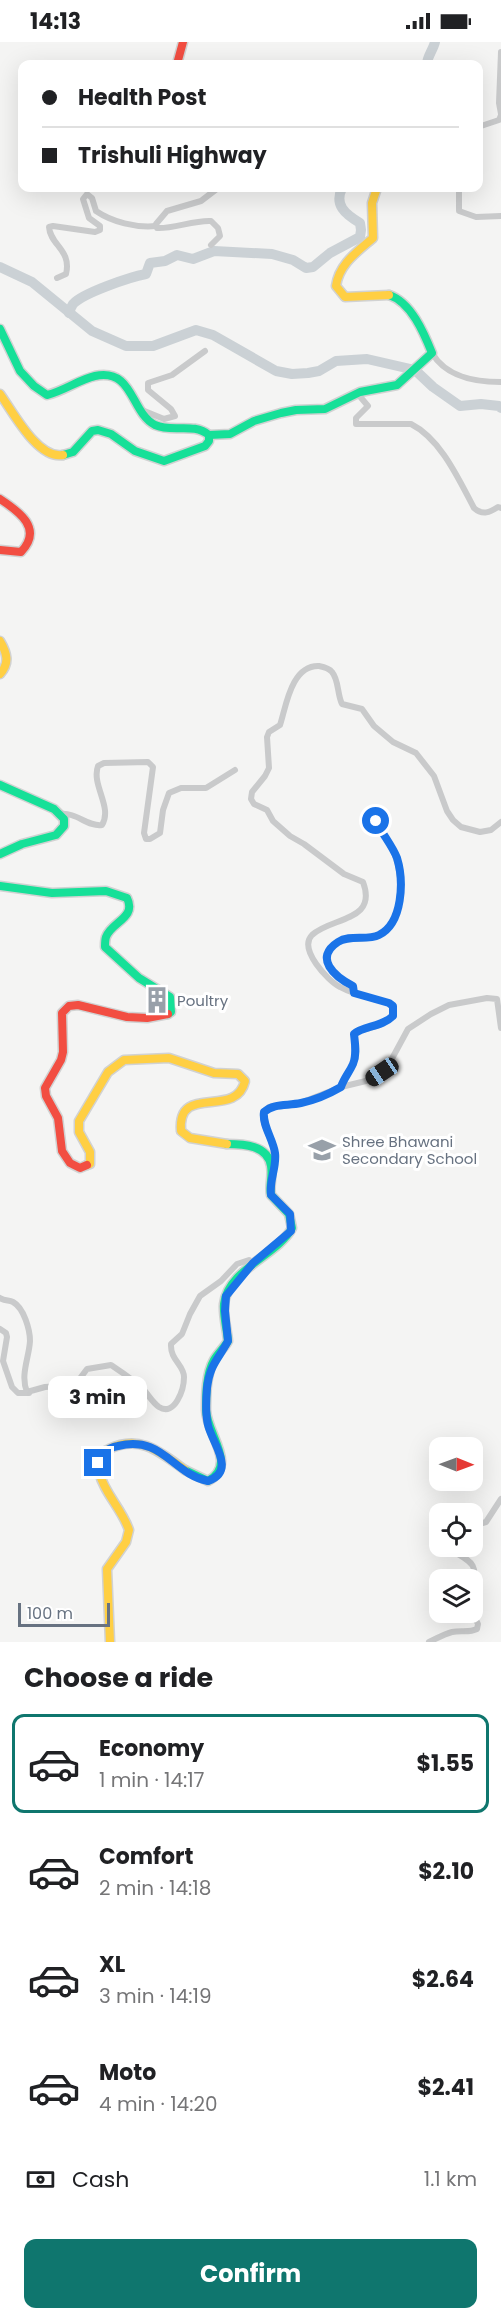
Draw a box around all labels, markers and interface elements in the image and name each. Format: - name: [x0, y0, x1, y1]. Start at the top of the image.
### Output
- text: 14:13: [30, 6, 81, 37]
- text: Health Post: [78, 82, 206, 113]
- text: Trishuli Highway: [78, 140, 267, 171]
- route start: [362, 807, 389, 834]
- building icon: Poultry: [142, 985, 172, 1015]
- place label: Poultry: [177, 990, 229, 1011]
- car: [362, 1054, 402, 1090]
- place label: Shree Bhawani Secondary School: [342, 1131, 477, 1169]
- school or university icon: Shree Bhawani Secondary School: [307, 1135, 337, 1165]
- callout: 3 min: [48, 1376, 148, 1418]
- text: 3 min: [69, 1383, 126, 1411]
- north arrow: [429, 1437, 483, 1491]
- map controls: [429, 1437, 483, 1623]
- route end: [84, 1449, 111, 1476]
- button: locate: [429, 1503, 483, 1557]
- button: layers: [429, 1569, 483, 1623]
- scale bar: [18, 1600, 110, 1628]
- text: 100 m: [27, 1602, 73, 1625]
- text: Choose a ride: [24, 1659, 213, 1696]
- text: Economy: [99, 1733, 204, 1764]
- icon: car: [27, 1737, 81, 1791]
- text: $1.55: [416, 1748, 474, 1779]
- text: 1 min · 14:17: [99, 1766, 205, 1794]
- text: Comfort: [99, 1841, 193, 1872]
- icon: car: [27, 1845, 81, 1899]
- text: $2.10: [418, 1856, 474, 1887]
- text: 2 min · 14:18: [99, 1874, 211, 1902]
- text: XL: [99, 1949, 125, 1980]
- icon: car: [27, 1953, 81, 2007]
- text: $2.64: [412, 1964, 474, 1995]
- text: 3 min · 14:19: [99, 1982, 212, 2010]
- text: Moto: [99, 2057, 156, 2088]
- icon: car: [27, 2061, 81, 2115]
- text: $2.41: [418, 2072, 474, 2103]
- text: 4 min · 14:20: [99, 2090, 217, 2118]
- icon: cash: [24, 2163, 57, 2196]
- text: Cash: [72, 2164, 129, 2195]
- text: 1.1 km: [424, 2165, 477, 2193]
- button: Confirm: [24, 2239, 477, 2308]

